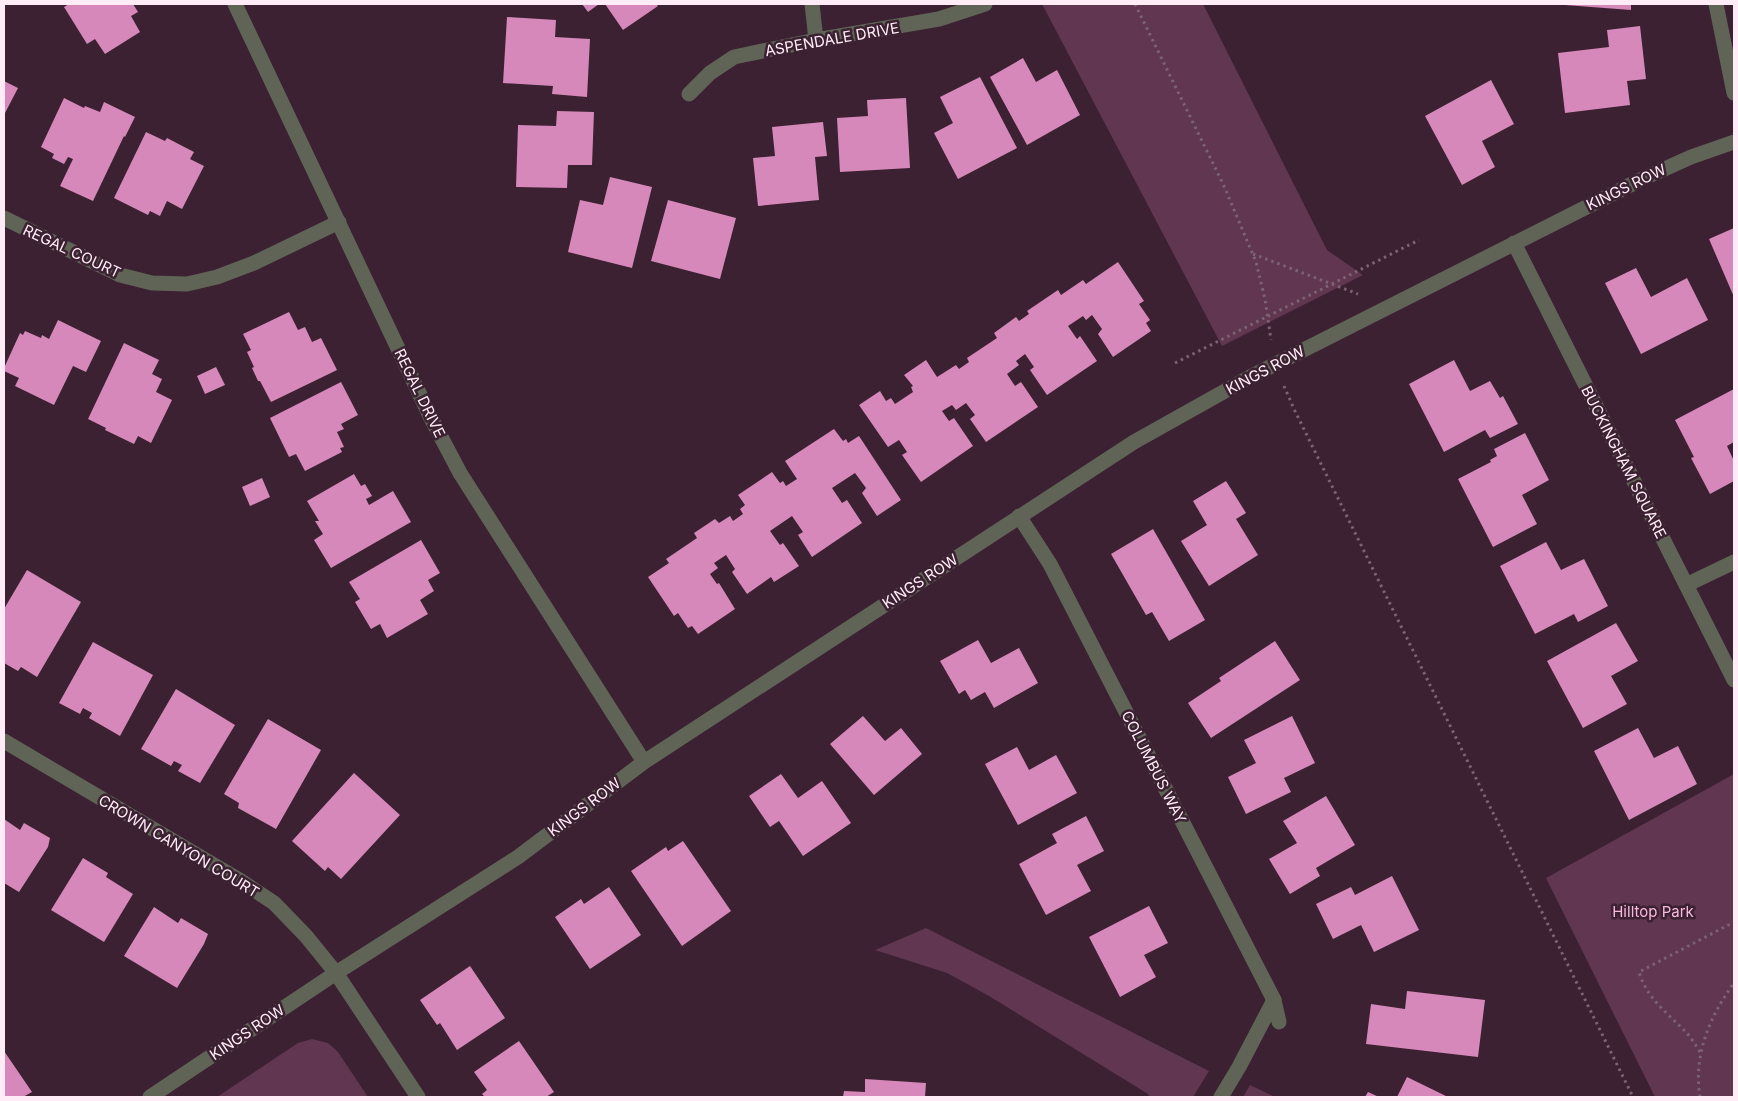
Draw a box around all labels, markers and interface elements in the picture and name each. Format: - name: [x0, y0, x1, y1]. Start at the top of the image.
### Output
- street label: ASPENDALE DRIVE: [763, 18, 901, 60]
- street label: KINGS ROW: [1583, 159, 1669, 214]
- street label: REGAL COURT: [20, 220, 124, 282]
- street label: KINGS ROW: [1222, 341, 1308, 399]
- street label: REGAL DRIVE: [390, 345, 450, 441]
- street label: BUCKINGHAM SQUARE: [1577, 382, 1671, 542]
- street label: KINGS ROW: [879, 549, 962, 612]
- street label: COLUMBUS WAY: [1117, 708, 1191, 826]
- street label: KINGS ROW: [544, 773, 624, 841]
- street label: CROWN CANYON COURT: [95, 790, 263, 902]
- park label: Hilltop Park: [1612, 902, 1695, 921]
- street label: KINGS ROW: [206, 1000, 288, 1064]

